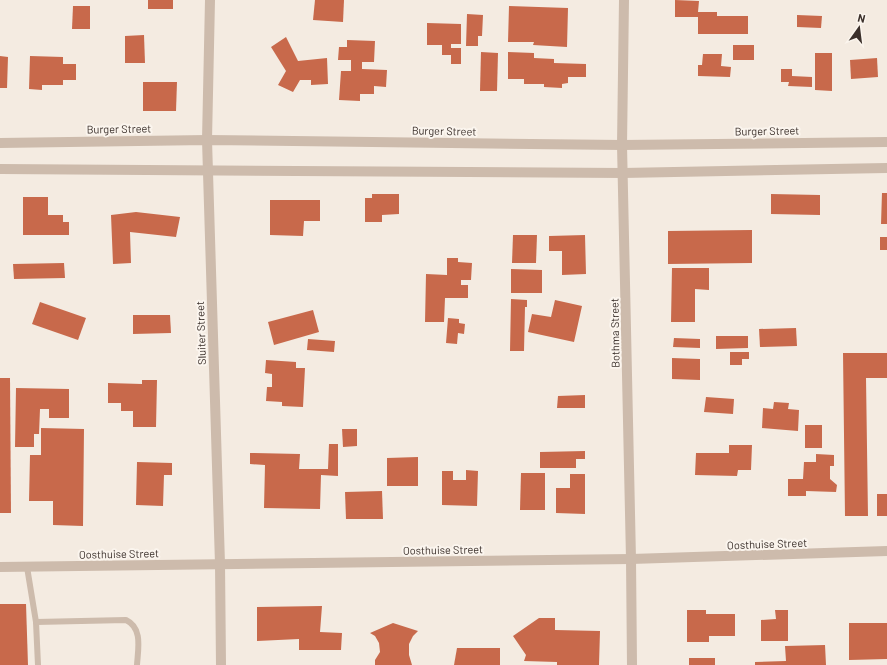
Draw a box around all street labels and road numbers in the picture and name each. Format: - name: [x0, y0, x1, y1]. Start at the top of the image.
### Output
- street label: Burger Street: [87, 121, 151, 136]
- street label: Burger Street: [412, 123, 476, 138]
- street label: Burger Street: [735, 123, 799, 138]
- street label: Bothma Street: [607, 298, 622, 368]
- street label: Sluiter Street: [193, 301, 208, 365]
- street label: Oosthuise Street: [727, 536, 807, 551]
- street label: Oosthuise Street: [403, 542, 483, 557]
- street label: Oosthuise Street: [79, 546, 159, 561]

